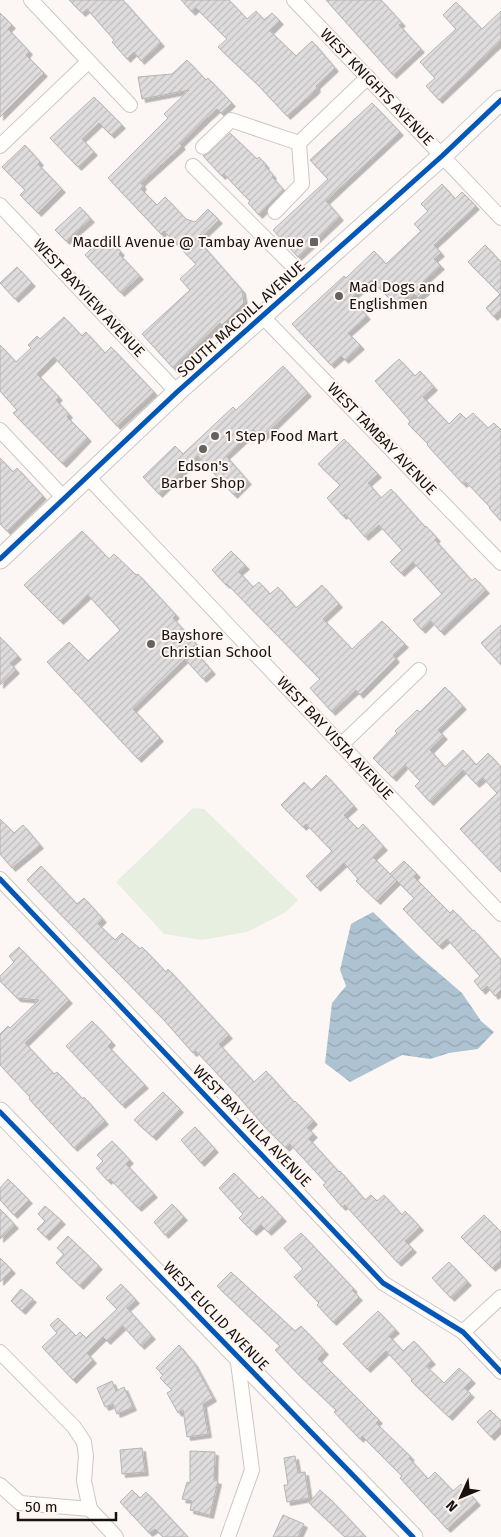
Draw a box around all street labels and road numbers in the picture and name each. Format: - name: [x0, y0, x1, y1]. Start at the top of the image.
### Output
- street label: WEST KNIGHTS AVENUE: [316, 25, 438, 149]
- street label: WEST BAYVIEW AVENUE: [30, 235, 148, 361]
- street label: SOUTH MACDILL AVENUE: [174, 257, 308, 381]
- street label: WEST TAMBAY AVENUE: [324, 379, 440, 499]
- street label: WEST BAY VISTA AVENUE: [273, 673, 397, 803]
- street label: WEST BAY VILLA AVENUE: [189, 1061, 315, 1191]
- street label: WEST EUCLID AVENUE: [159, 1258, 273, 1374]

